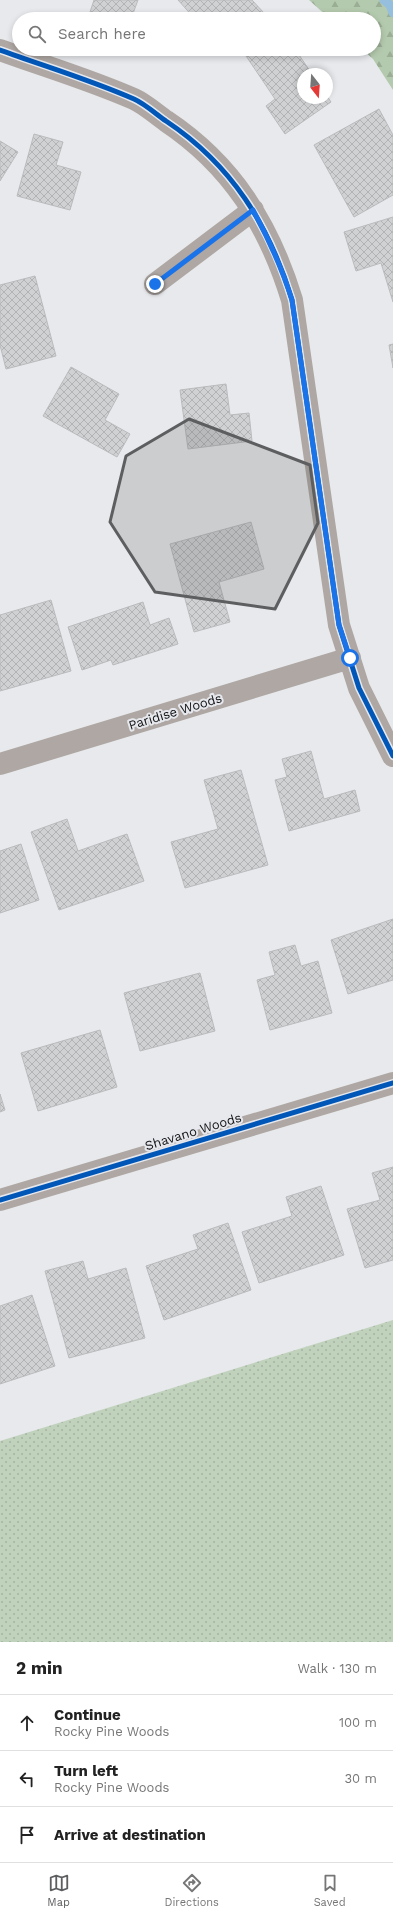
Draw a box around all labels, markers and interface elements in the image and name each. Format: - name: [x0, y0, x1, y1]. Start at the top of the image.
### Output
- search box: [12, 12, 381, 56]
- icon: search: [26, 23, 48, 45]
- text: Search here: [58, 25, 146, 43]
- north arrow: [297, 68, 333, 104]
- route end: [146, 275, 164, 293]
- route start: [341, 649, 359, 667]
- street label: Paridise Woods: [127, 690, 224, 733]
- street label: Shavano Woods: [143, 1110, 243, 1153]
- text: 2 min: [16, 1658, 62, 1678]
- text: Walk · 130 m: [298, 1661, 377, 1676]
- text: Continue: [54, 1706, 121, 1724]
- icon: ahead: [16, 1712, 38, 1734]
- text: 100 m: [339, 1715, 377, 1730]
- text: Rocky Pine Woods: [54, 1724, 169, 1739]
- text: Turn left: [54, 1762, 118, 1780]
- icon: left: [16, 1768, 38, 1790]
- text: 30 m: [345, 1771, 377, 1786]
- text: Rocky Pine Woods: [54, 1780, 169, 1795]
- icon: arrive: [16, 1824, 38, 1846]
- text: Arrive at destination: [54, 1826, 206, 1844]
- tab: Map: [47, 1872, 70, 1909]
- tab: Directions: [165, 1872, 219, 1909]
- tab: Saved: [314, 1872, 346, 1909]

